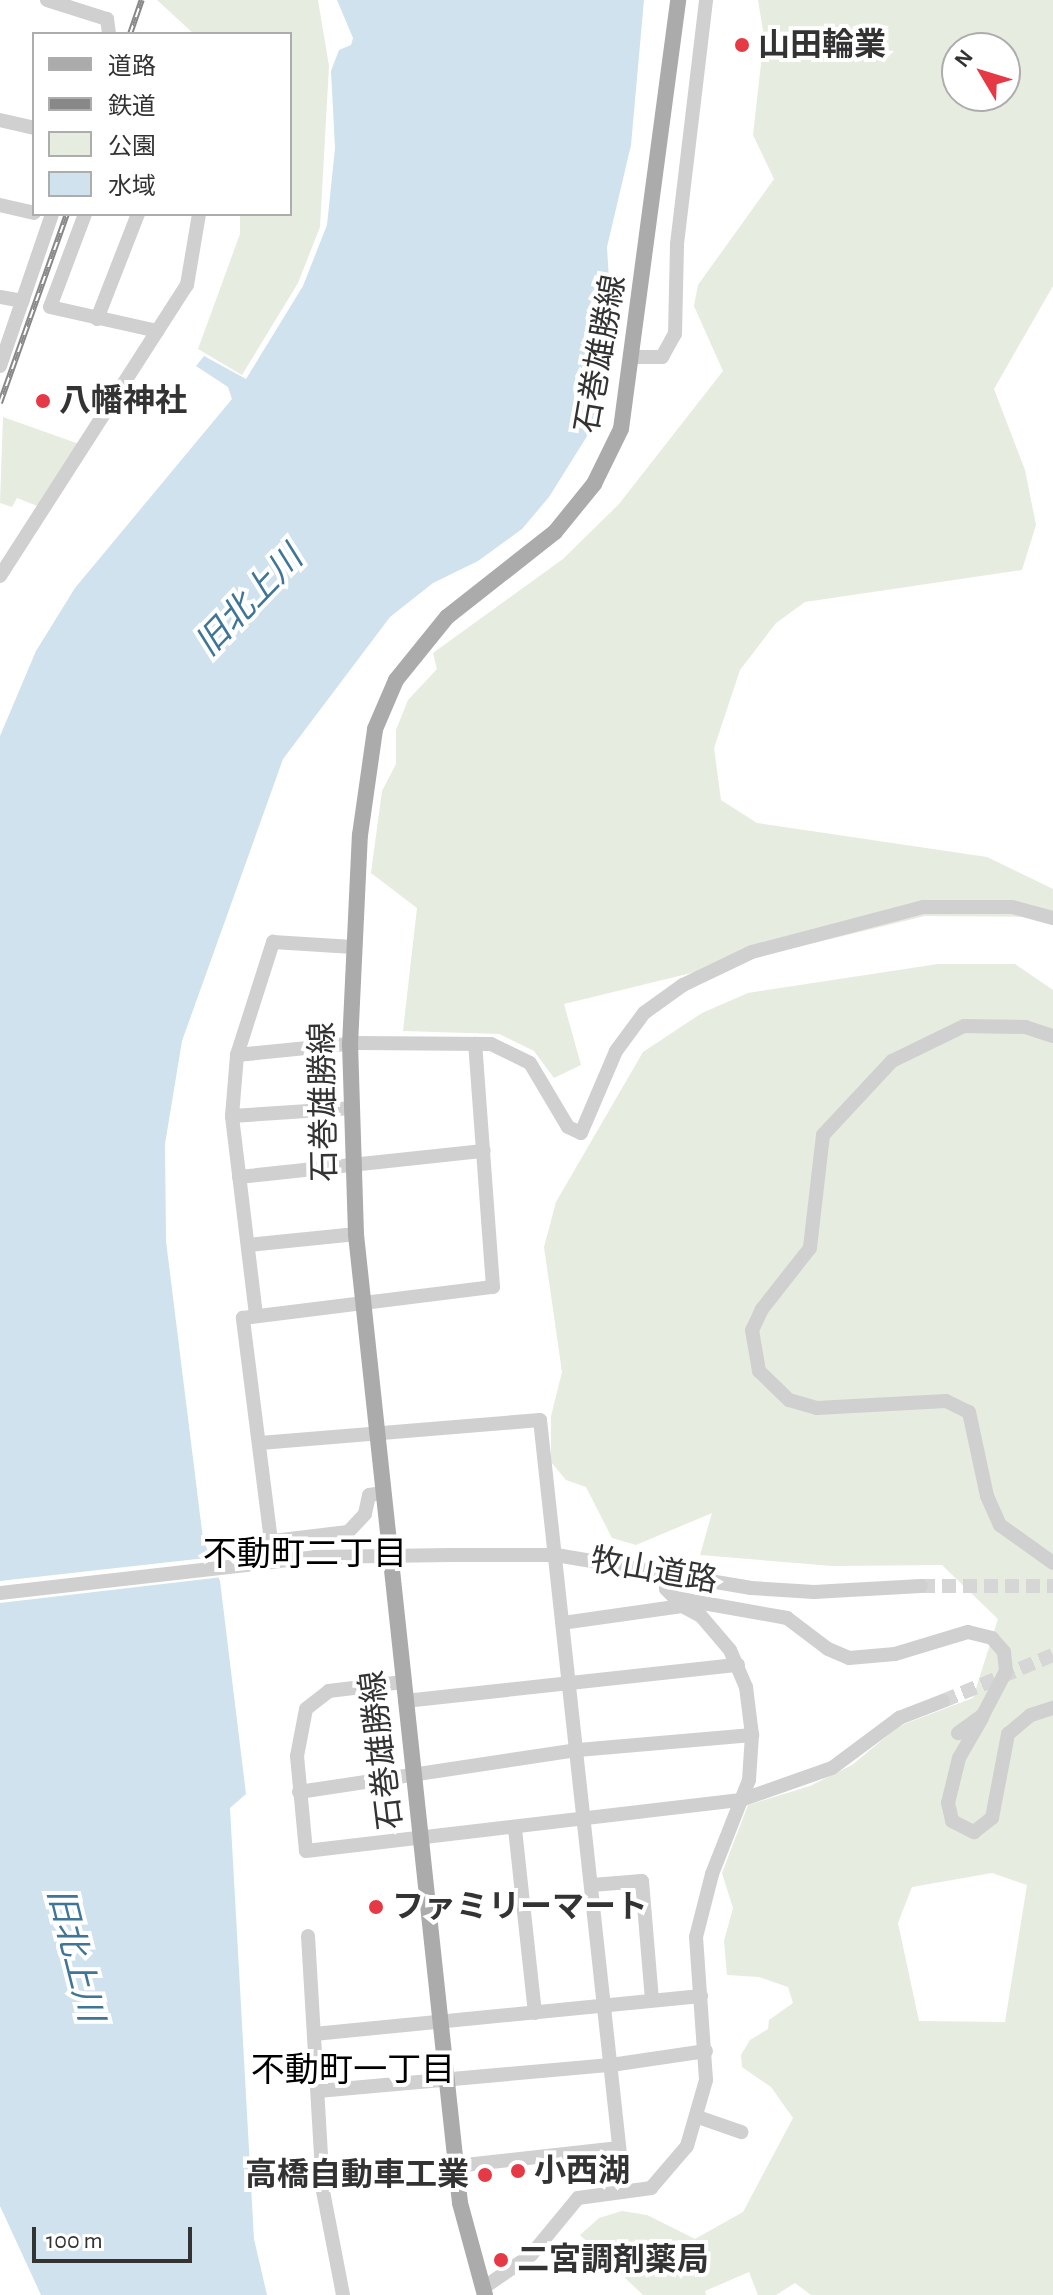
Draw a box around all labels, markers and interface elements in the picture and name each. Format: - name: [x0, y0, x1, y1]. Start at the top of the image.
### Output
- place label: 山田輪業: [758, 26, 886, 64]
- legend: [32, 32, 292, 216]
- north arrow: [941, 32, 1021, 112]
- marker: 山田輪業: [733, 36, 751, 54]
- text: N: [950, 46, 977, 71]
- text: 道路: [108, 55, 156, 79]
- text: 鉄道: [108, 95, 156, 119]
- text: 公園: [108, 135, 156, 159]
- text: 水域: [108, 175, 156, 199]
- street label: 石巻雄勝線: [568, 272, 634, 436]
- place label: 八幡神社: [59, 382, 187, 420]
- marker: 八幡神社: [34, 392, 52, 410]
- water label: 旧北上川: [188, 539, 312, 665]
- street label: 石巻雄勝線: [303, 1022, 345, 1182]
- district label: 不動町二丁目: [203, 1536, 407, 1576]
- street label: 牧山道路: [588, 1541, 720, 1601]
- street label: 石巻雄勝線: [353, 1668, 411, 1832]
- water label: 旧北上川: [38, 1884, 110, 2026]
- place label: ファミリーマート: [392, 1888, 648, 1926]
- marker: ファミリーマート: [367, 1898, 385, 1916]
- district label: 不動町一丁目: [251, 2052, 455, 2092]
- place label: 小西湖: [534, 2152, 630, 2190]
- place label: 高橋自動車工業: [245, 2156, 469, 2194]
- marker: 小西湖: [509, 2162, 527, 2180]
- marker: 高橋自動車工業: [476, 2166, 494, 2184]
- scale bar: [36, 2211, 196, 2261]
- text: 100 m: [46, 2229, 103, 2253]
- place label: 二宮調剤薬局: [517, 2241, 709, 2279]
- marker: 二宮調剤薬局: [492, 2251, 510, 2269]

